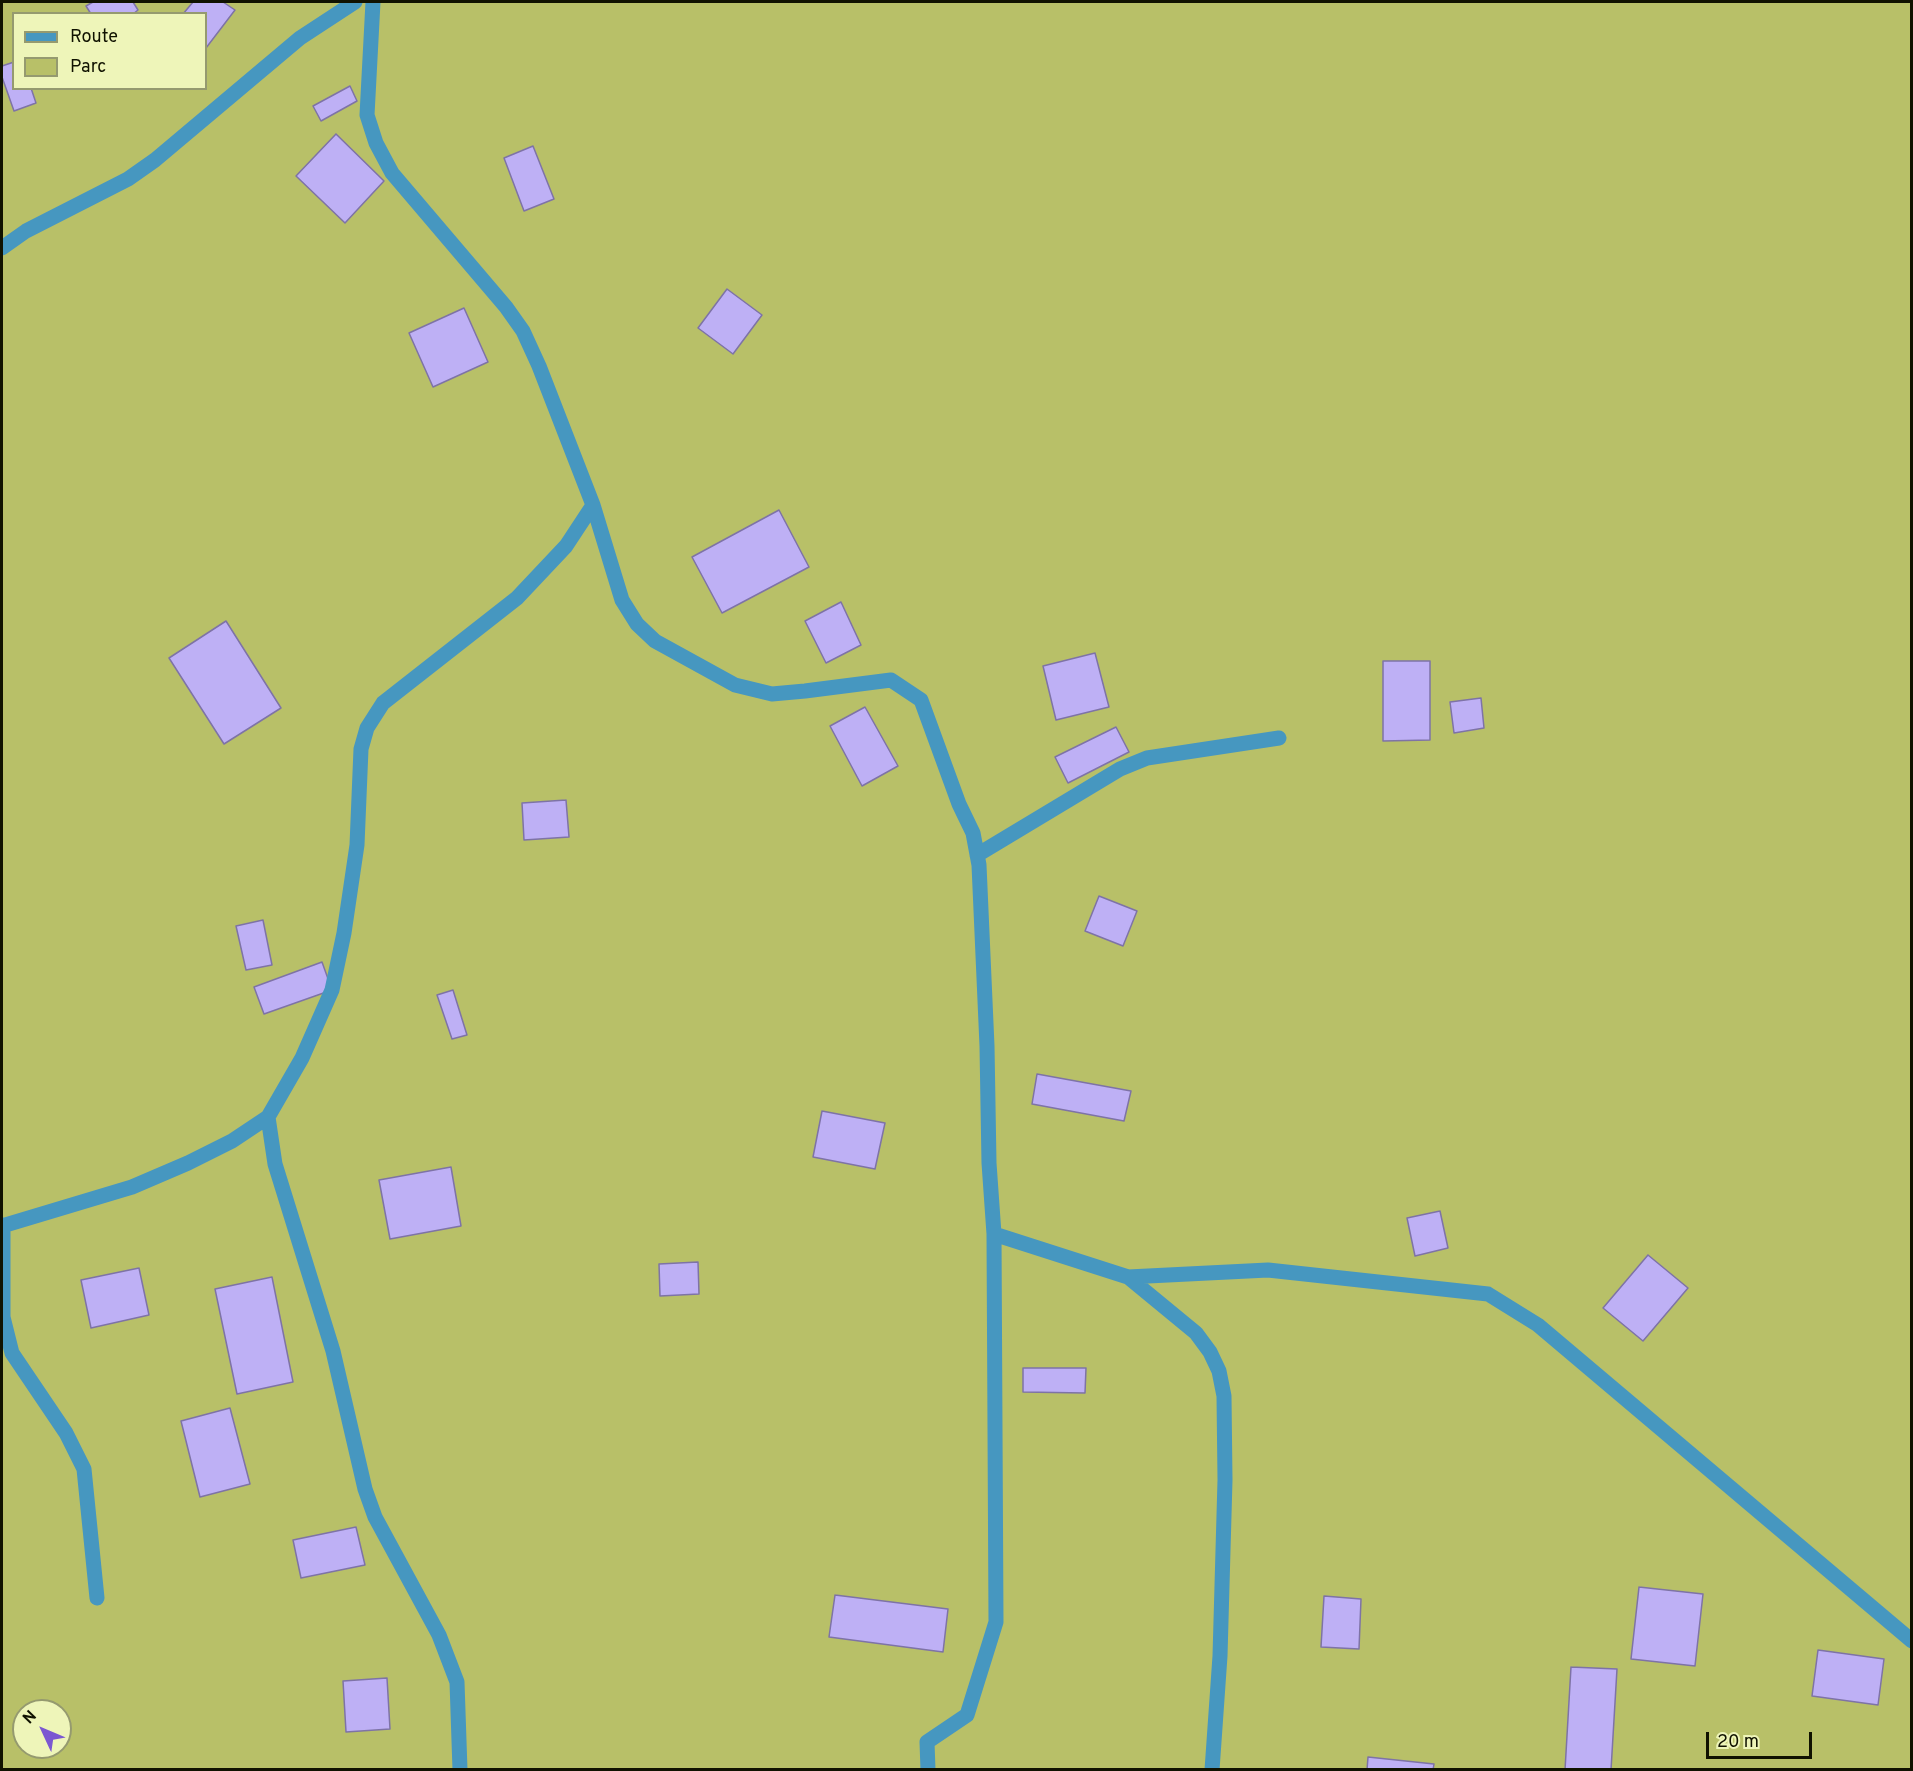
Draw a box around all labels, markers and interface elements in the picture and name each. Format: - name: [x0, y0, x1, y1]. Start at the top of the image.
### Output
- legend: [12, 12, 207, 90]
- text: Route: [70, 26, 118, 49]
- text: Parc: [70, 56, 106, 79]
- north arrow: [12, 1699, 72, 1759]
- text: N: [19, 1707, 42, 1729]
- scale bar: [1709, 1720, 1816, 1758]
- text: 20 m: [1717, 1731, 1759, 1754]

